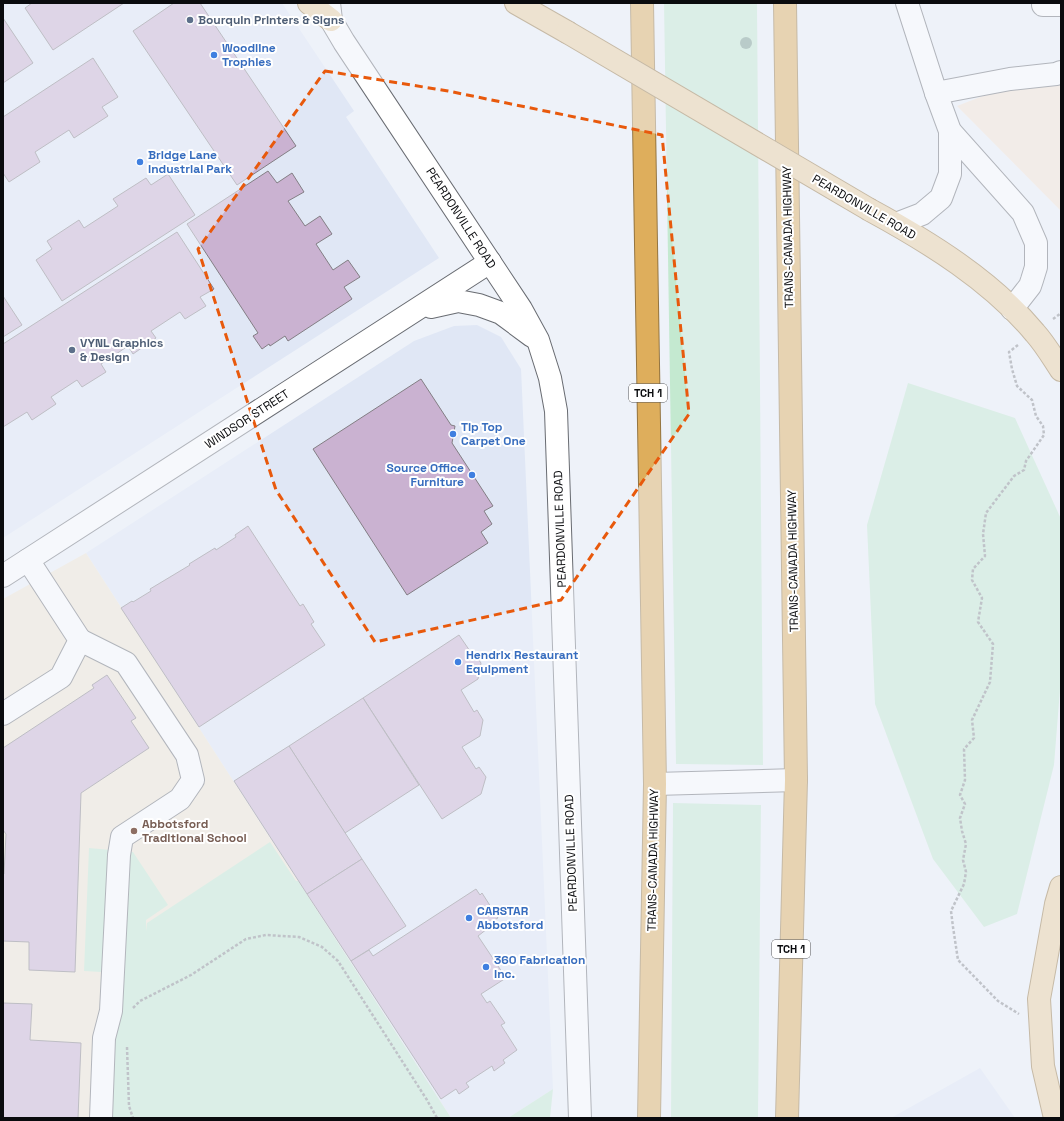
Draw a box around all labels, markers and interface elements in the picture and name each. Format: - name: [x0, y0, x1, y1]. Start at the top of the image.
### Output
- place label: Bourquin Printers & Signs: [198, 12, 344, 28]
- marker: Bourquin Printers & Signs: [185, 15, 195, 25]
- place label: Woodline Trophies: [222, 40, 276, 70]
- marker: Woodline Trophies: [209, 50, 219, 60]
- place label: Bridge Lane Industrial Park: [148, 147, 232, 177]
- marker: Bridge Lane Industrial Park: [135, 157, 145, 167]
- street label: PEARDONVILLE ROAD: [422, 164, 500, 272]
- street label: TRANS-CANADA HIGHWAY: [779, 165, 797, 309]
- street label: PEARDONVILLE ROAD: [809, 171, 919, 243]
- place label: VYNL Graphics & Design: [80, 335, 163, 365]
- marker: VYNL Graphics & Design: [67, 345, 77, 355]
- road number: TCH 1: [629, 384, 667, 402]
- street label: WINDSOR STREET: [202, 386, 292, 452]
- place label: Tip Top Carpet One: [461, 419, 526, 449]
- marker: Tip Top Carpet One: [448, 429, 458, 439]
- place label: Source Office Furniture: [386, 460, 464, 490]
- marker: Source Office Furniture: [467, 470, 477, 480]
- street label: PEARDONVILLE ROAD: [550, 470, 570, 588]
- street label: TRANS-CANADA HIGHWAY: [784, 489, 802, 633]
- place label: Hendrix Restaurant Equipment: [466, 647, 579, 677]
- marker: Hendrix Restaurant Equipment: [453, 657, 463, 667]
- street label: TRANS-CANADA HIGHWAY: [644, 788, 662, 932]
- street label: PEARDONVILLE ROAD: [561, 794, 581, 912]
- place label: Abbotsford Traditional School: [142, 816, 247, 846]
- marker: Abbotsford Traditional School: [129, 826, 139, 836]
- place label: CARSTAR Abbotsford: [477, 903, 543, 933]
- marker: CARSTAR Abbotsford: [464, 913, 474, 923]
- road number: TCH 1: [772, 940, 810, 958]
- place label: 360 Fabrication Inc.: [494, 952, 585, 982]
- marker: 360 Fabrication Inc.: [481, 962, 491, 972]

